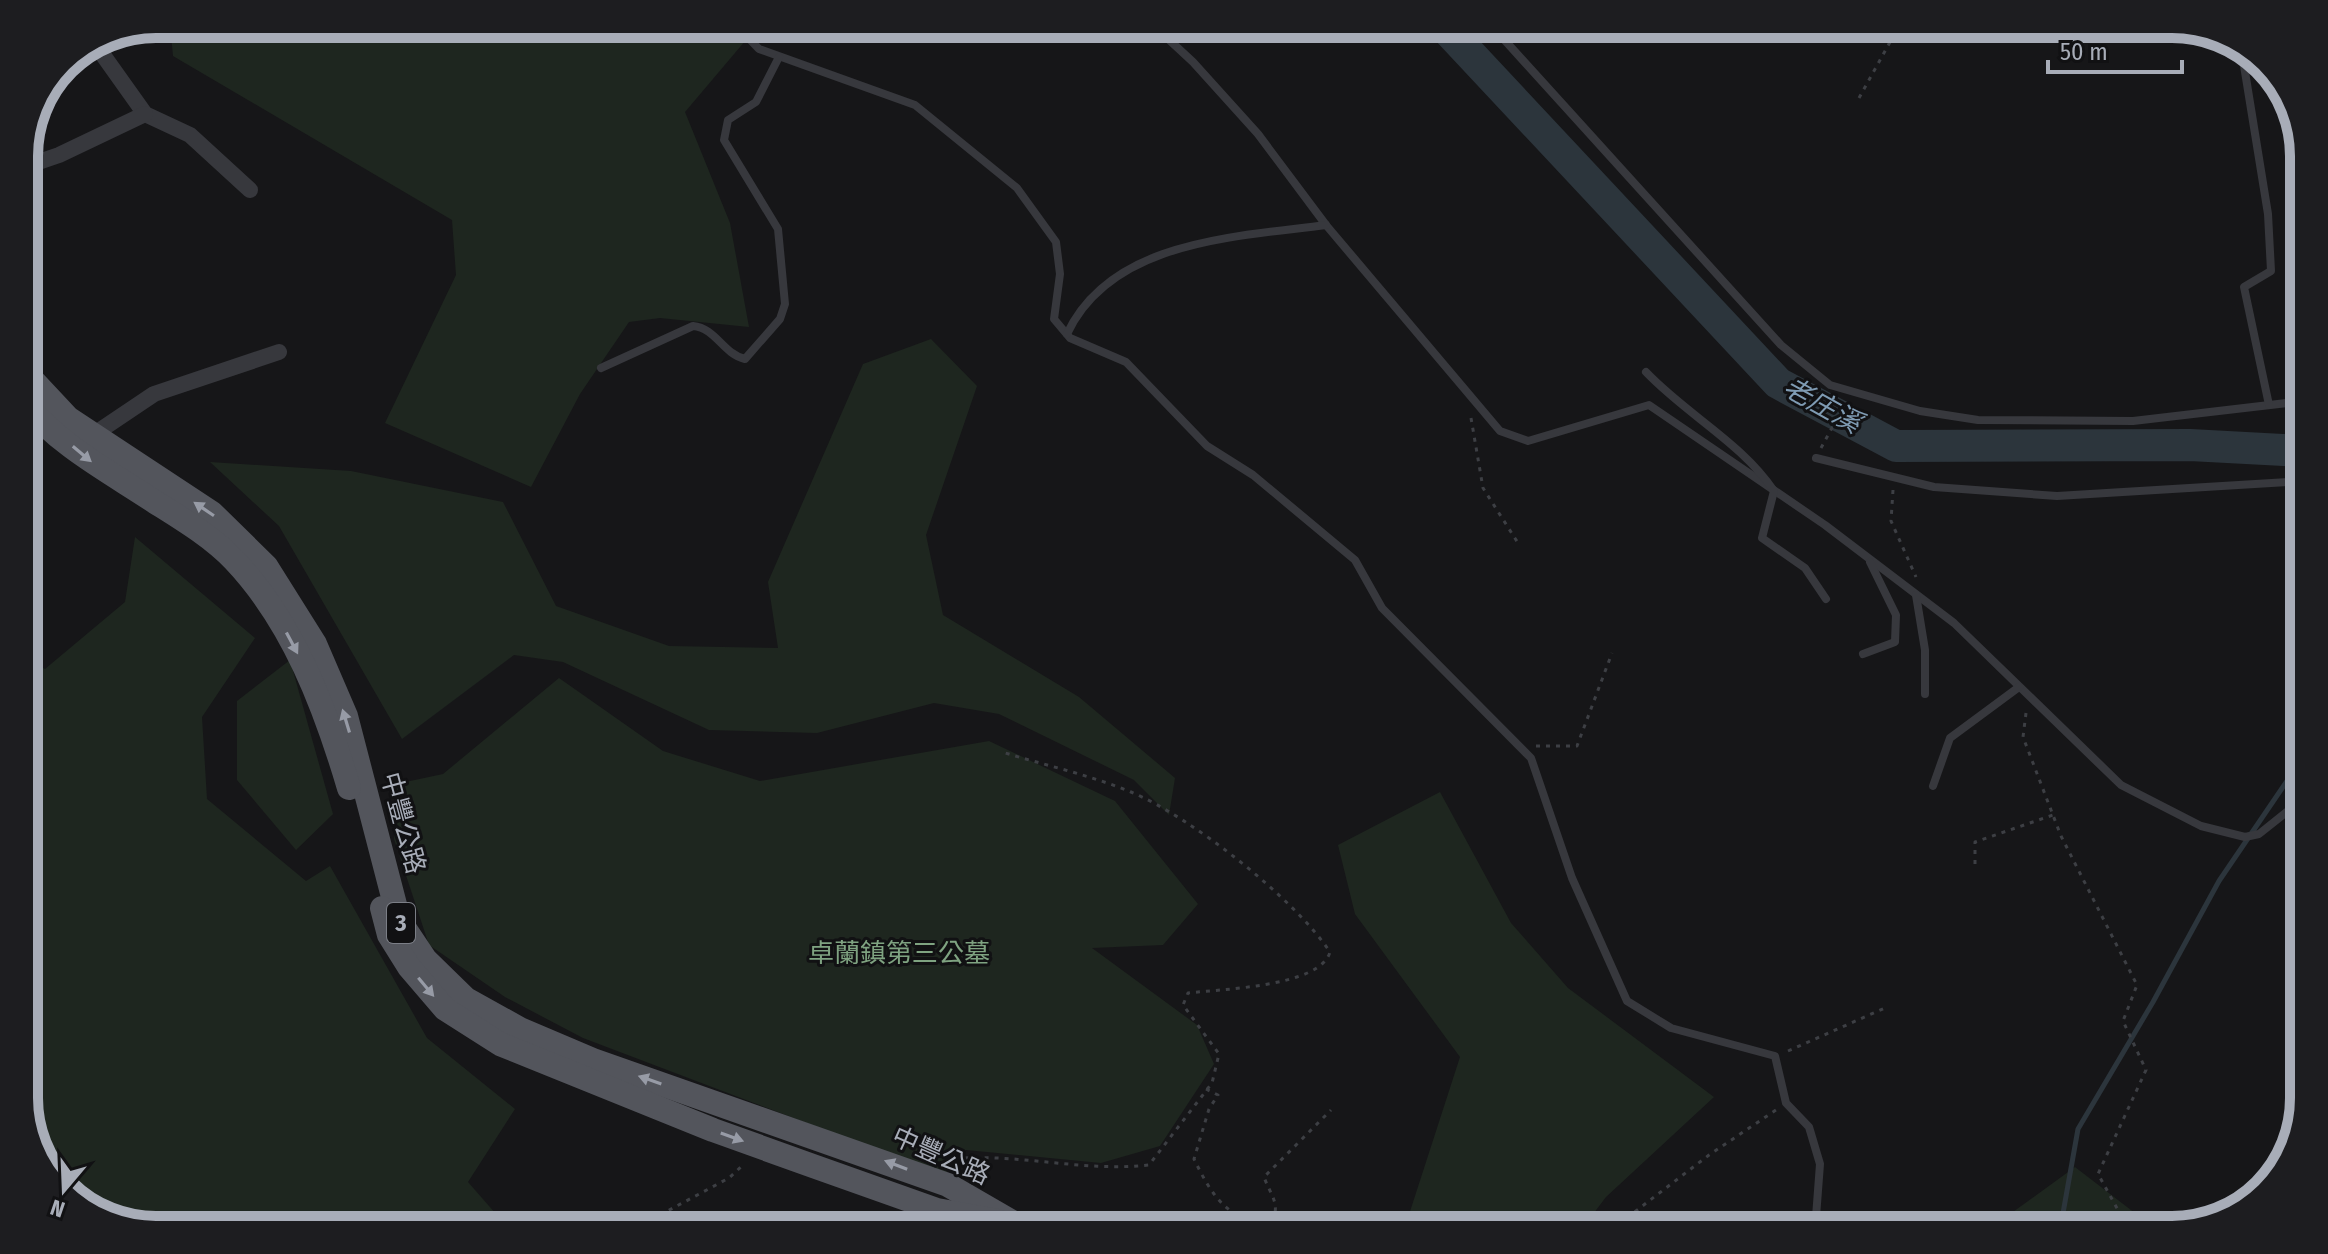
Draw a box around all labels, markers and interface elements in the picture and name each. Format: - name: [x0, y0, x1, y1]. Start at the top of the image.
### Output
- scale bar: [2048, 24, 2182, 74]
- text: 50 m: [2060, 38, 2108, 66]
- water label: 老庄溪: [1777, 370, 1870, 442]
- one-way arrow: [72, 445, 92, 462]
- one-way arrow: [193, 502, 215, 516]
- one-way arrow: [286, 632, 299, 655]
- one-way arrow: [340, 708, 352, 732]
- street label: 中豐公路: [375, 769, 431, 877]
- road number: 3: [387, 903, 415, 943]
- park label: 卓蘭鎮第三公墓: [808, 938, 990, 969]
- one-way arrow: [417, 977, 434, 997]
- one-way arrow: [638, 1074, 662, 1086]
- street label: 中豐公路: [887, 1121, 995, 1191]
- one-way arrow: [720, 1131, 744, 1144]
- north arrow: [24, 1150, 104, 1230]
- one-way arrow: [884, 1158, 908, 1171]
- text: N: [47, 1194, 68, 1223]

